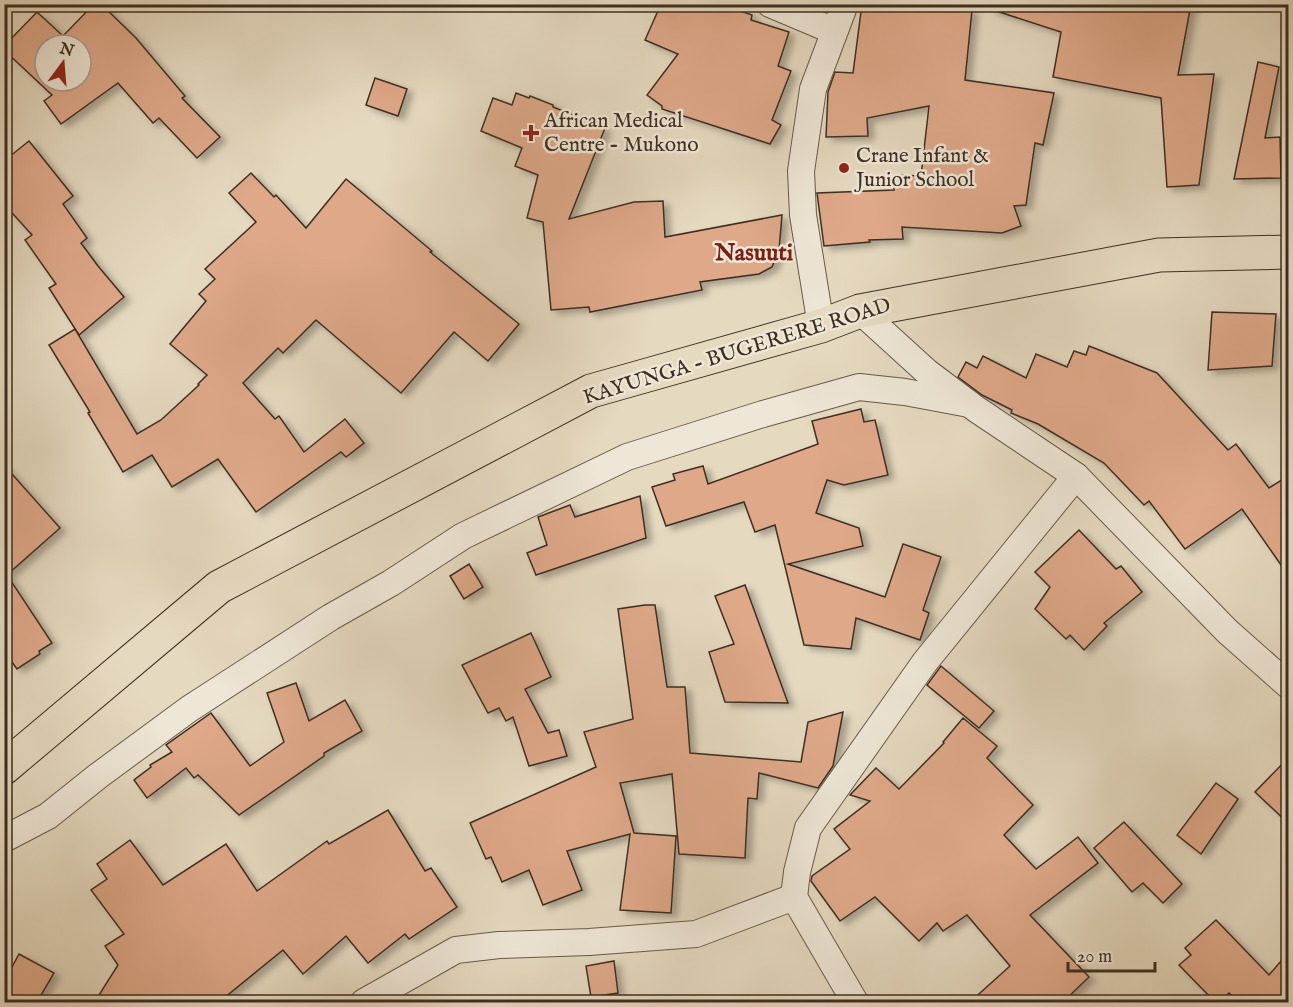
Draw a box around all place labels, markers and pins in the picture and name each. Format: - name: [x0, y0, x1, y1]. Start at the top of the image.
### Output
- place label: African Medical Centre - Mukono: [543, 108, 698, 159]
- marker: African Medical Centre - Mukono: [522, 124, 540, 142]
- place label: Crane Infant & Junior School: [854, 143, 989, 194]
- marker: Crane Infant & Junior School: [837, 161, 851, 175]

